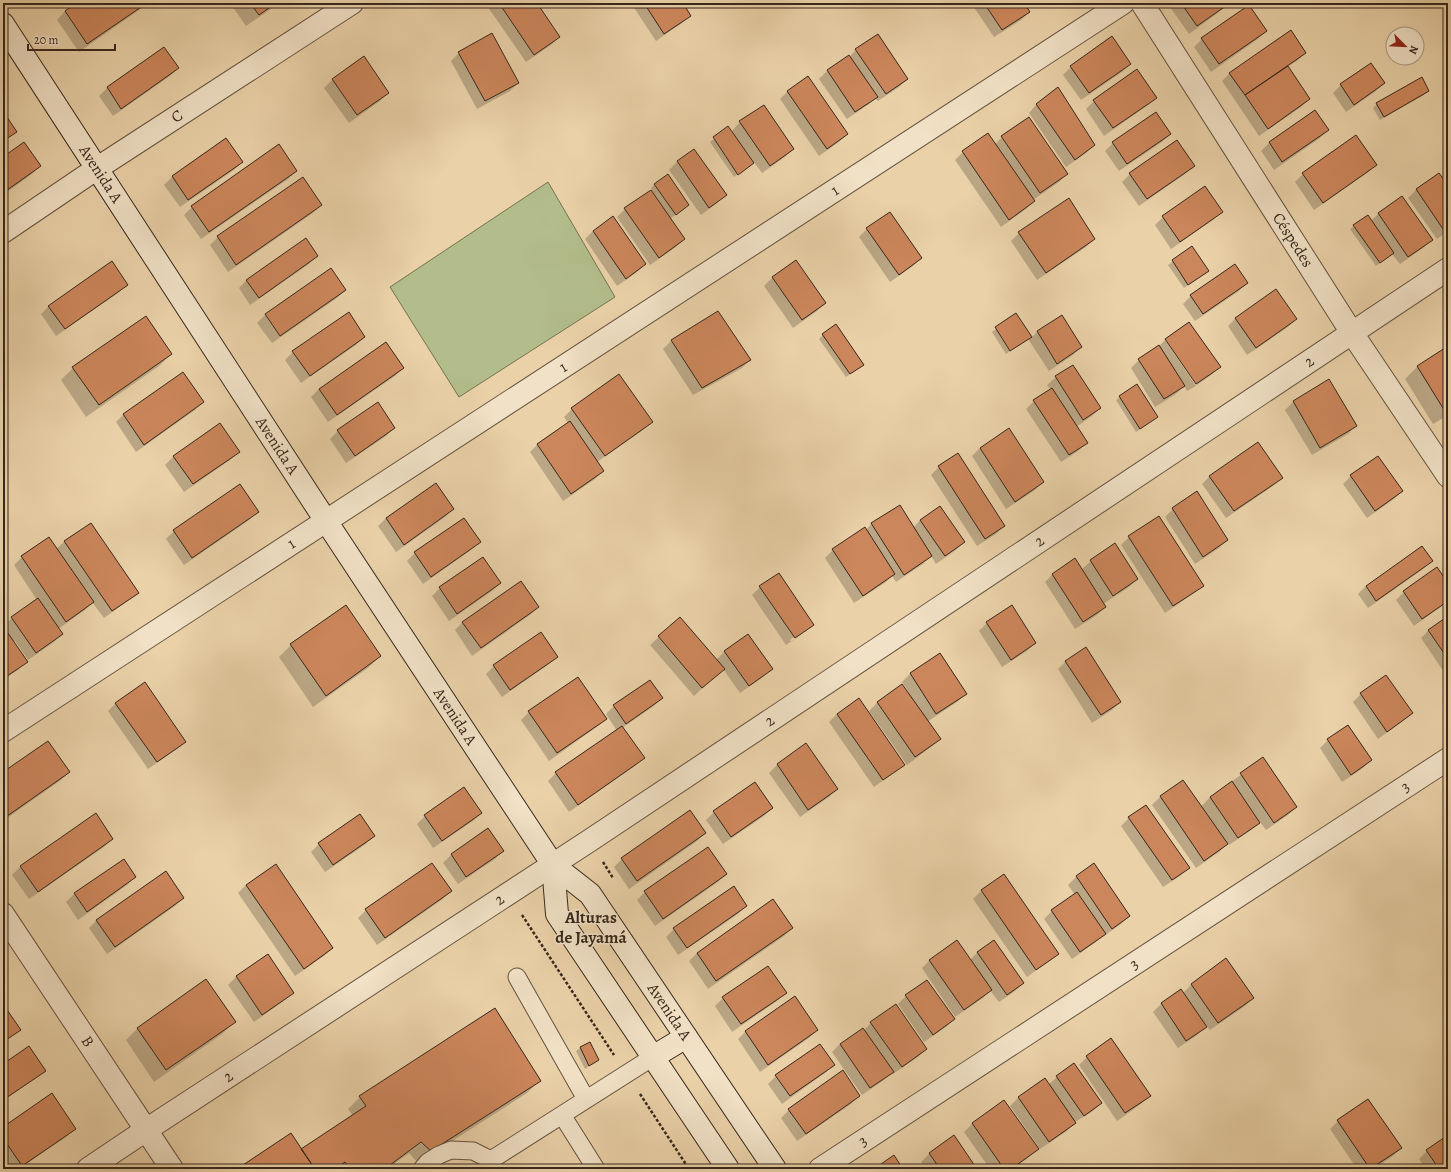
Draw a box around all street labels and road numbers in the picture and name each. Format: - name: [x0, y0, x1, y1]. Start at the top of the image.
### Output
- street label: C: [167, 104, 187, 128]
- street label: Avenida A: [73, 140, 128, 208]
- street label: 1: [826, 179, 843, 201]
- street label: Céspedes: [1267, 208, 1319, 272]
- street label: 2: [1300, 350, 1319, 373]
- street label: 1: [555, 356, 572, 378]
- street label: Avenida A: [250, 412, 304, 480]
- street label: 2: [1030, 530, 1049, 552]
- street label: 1: [283, 533, 300, 554]
- street label: Avenida A: [427, 683, 482, 750]
- street label: 2: [761, 709, 779, 732]
- street label: 3: [1397, 776, 1414, 798]
- street label: 2: [490, 888, 509, 911]
- street label: 3: [1125, 953, 1143, 975]
- street label: Avenida A: [642, 978, 697, 1046]
- street label: B: [76, 1031, 99, 1052]
- street label: 2: [219, 1065, 238, 1088]
- street label: 3: [854, 1130, 872, 1152]

